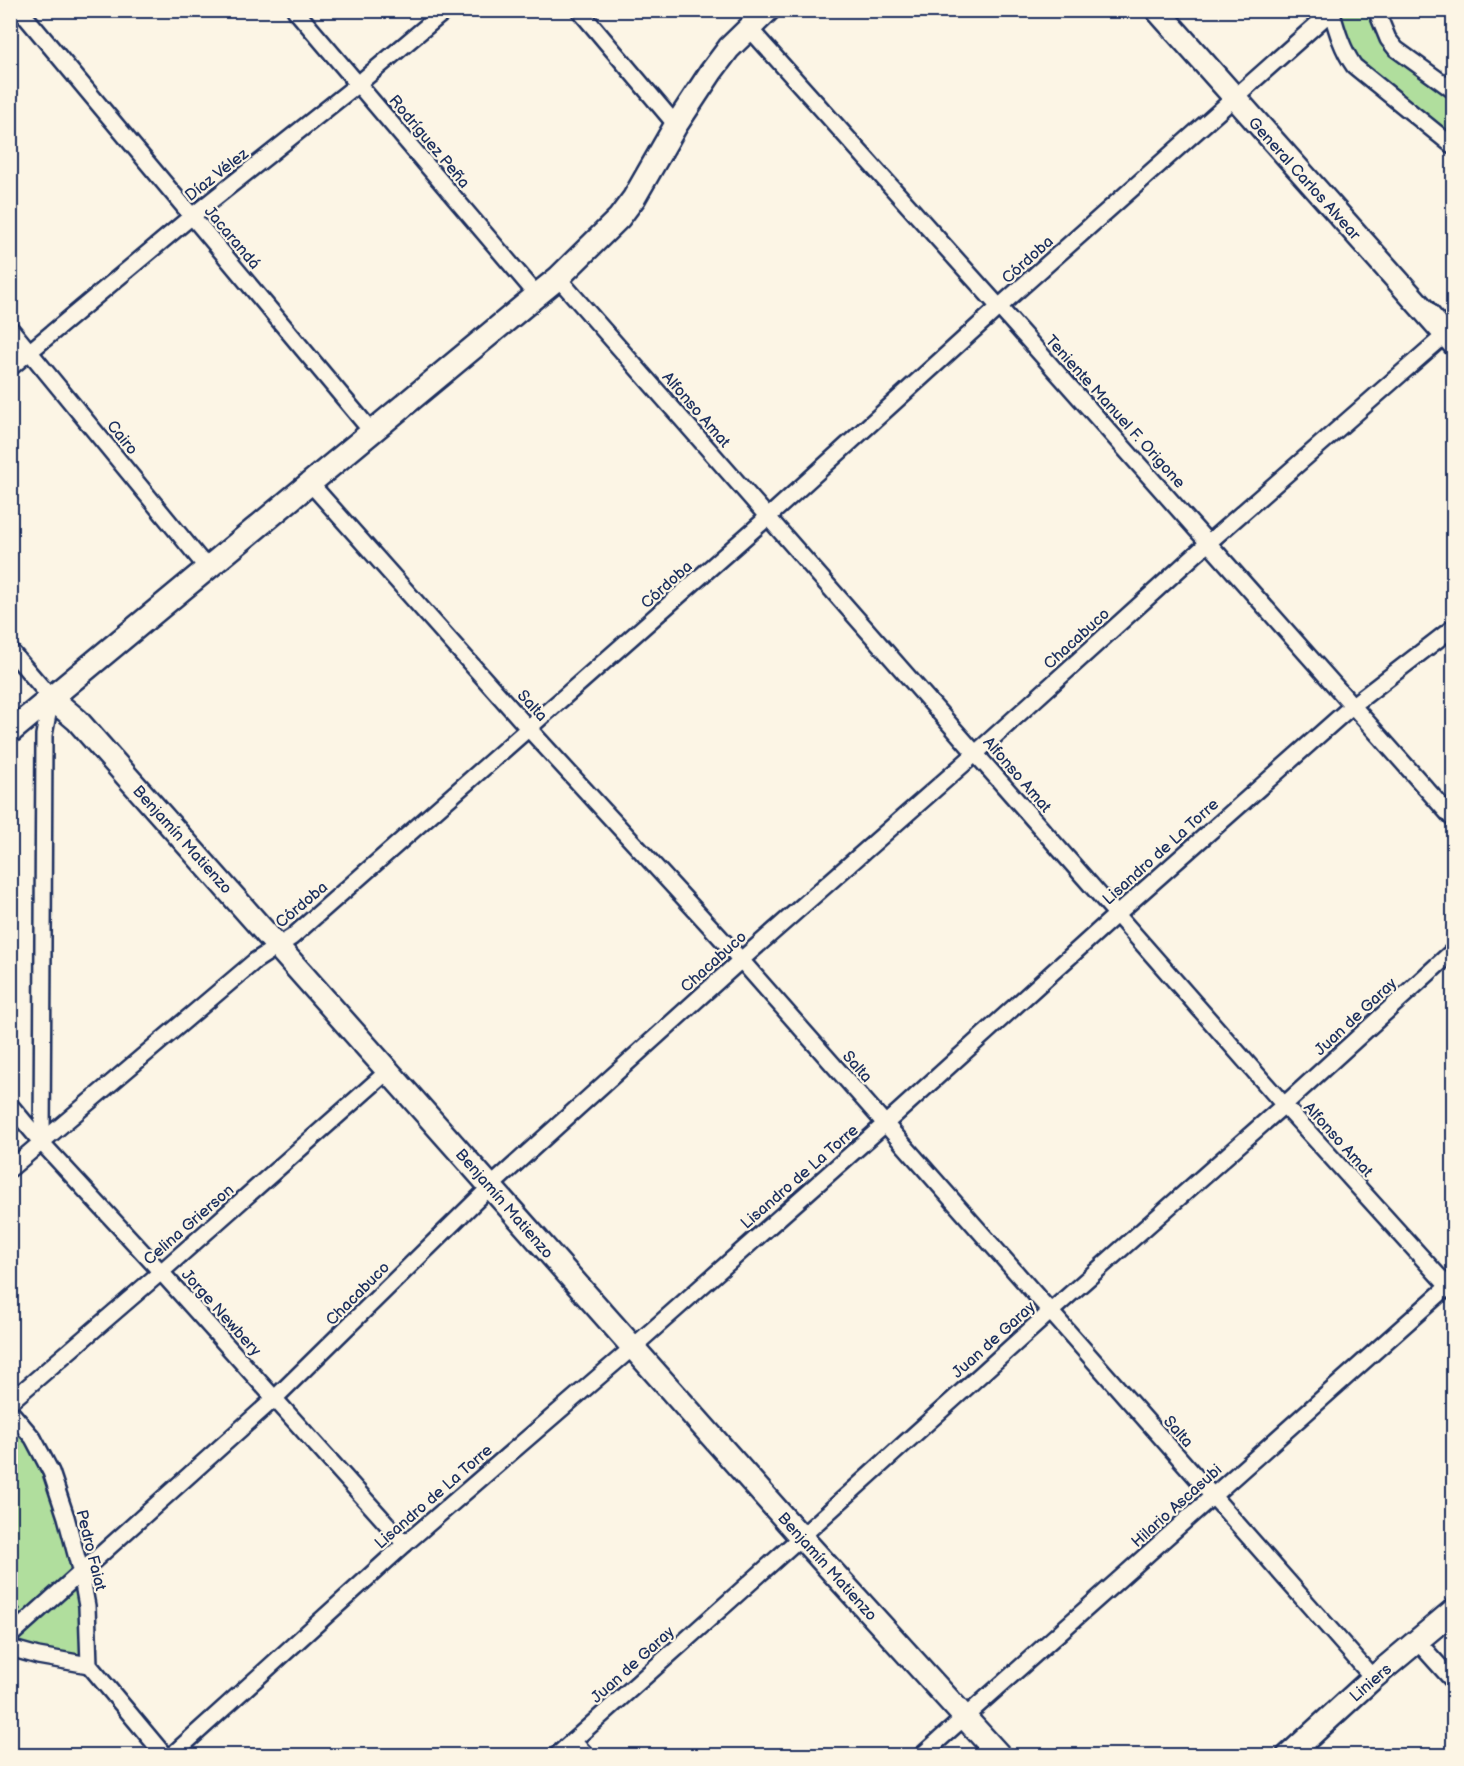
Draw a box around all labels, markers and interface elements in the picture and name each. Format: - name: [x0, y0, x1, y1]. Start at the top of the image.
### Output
- street label: Rodríguez Peña: [384, 91, 473, 192]
- street label: General Carlos Alvear: [1244, 114, 1364, 244]
- street label: Díaz Vélez: [182, 144, 253, 206]
- street label: Jacarandá: [200, 203, 264, 273]
- street label: Córdoba: [999, 232, 1058, 288]
- street label: Teniente Manuel F. Origone: [1041, 332, 1189, 493]
- street label: Alfonso Amat: [658, 368, 734, 452]
- street label: Cairo: [102, 417, 141, 459]
- street label: Córdoba: [638, 557, 697, 613]
- street label: Chacabuco: [1040, 605, 1114, 674]
- street label: Salta: [513, 686, 551, 726]
- street label: Alfonso Amat: [979, 733, 1055, 817]
- street label: Benjamín Matienzo: [128, 782, 236, 898]
- street label: Lisandro de La Torre: [1099, 795, 1223, 909]
- street label: Córdoba: [272, 878, 332, 932]
- street label: Chacabuco: [677, 928, 751, 997]
- street label: Juan de Garay: [1311, 974, 1402, 1060]
- street label: Salta: [838, 1047, 876, 1087]
- street label: Alfonso Amat: [1299, 1099, 1376, 1181]
- street label: Lisandro de La Torre: [737, 1121, 863, 1233]
- street label: Benjamín Matienzo: [451, 1145, 557, 1263]
- street label: Celina Grierson: [140, 1181, 238, 1270]
- street label: Chacabuco: [322, 1258, 394, 1330]
- street label: Jorge Newbery: [177, 1266, 265, 1361]
- street label: Juan de Garay: [948, 1297, 1040, 1382]
- street label: Salta: [1159, 1412, 1197, 1452]
- street label: Lisandro de La Torre: [371, 1441, 497, 1553]
- street label: Hilario Ascasubi: [1128, 1461, 1226, 1552]
- street label: Pedro Faiat: [71, 1508, 110, 1593]
- street label: Benjamín Matienzo: [773, 1509, 881, 1625]
- street label: Juan de Garay: [587, 1622, 679, 1707]
- street label: Liniers: [1346, 1660, 1396, 1706]

